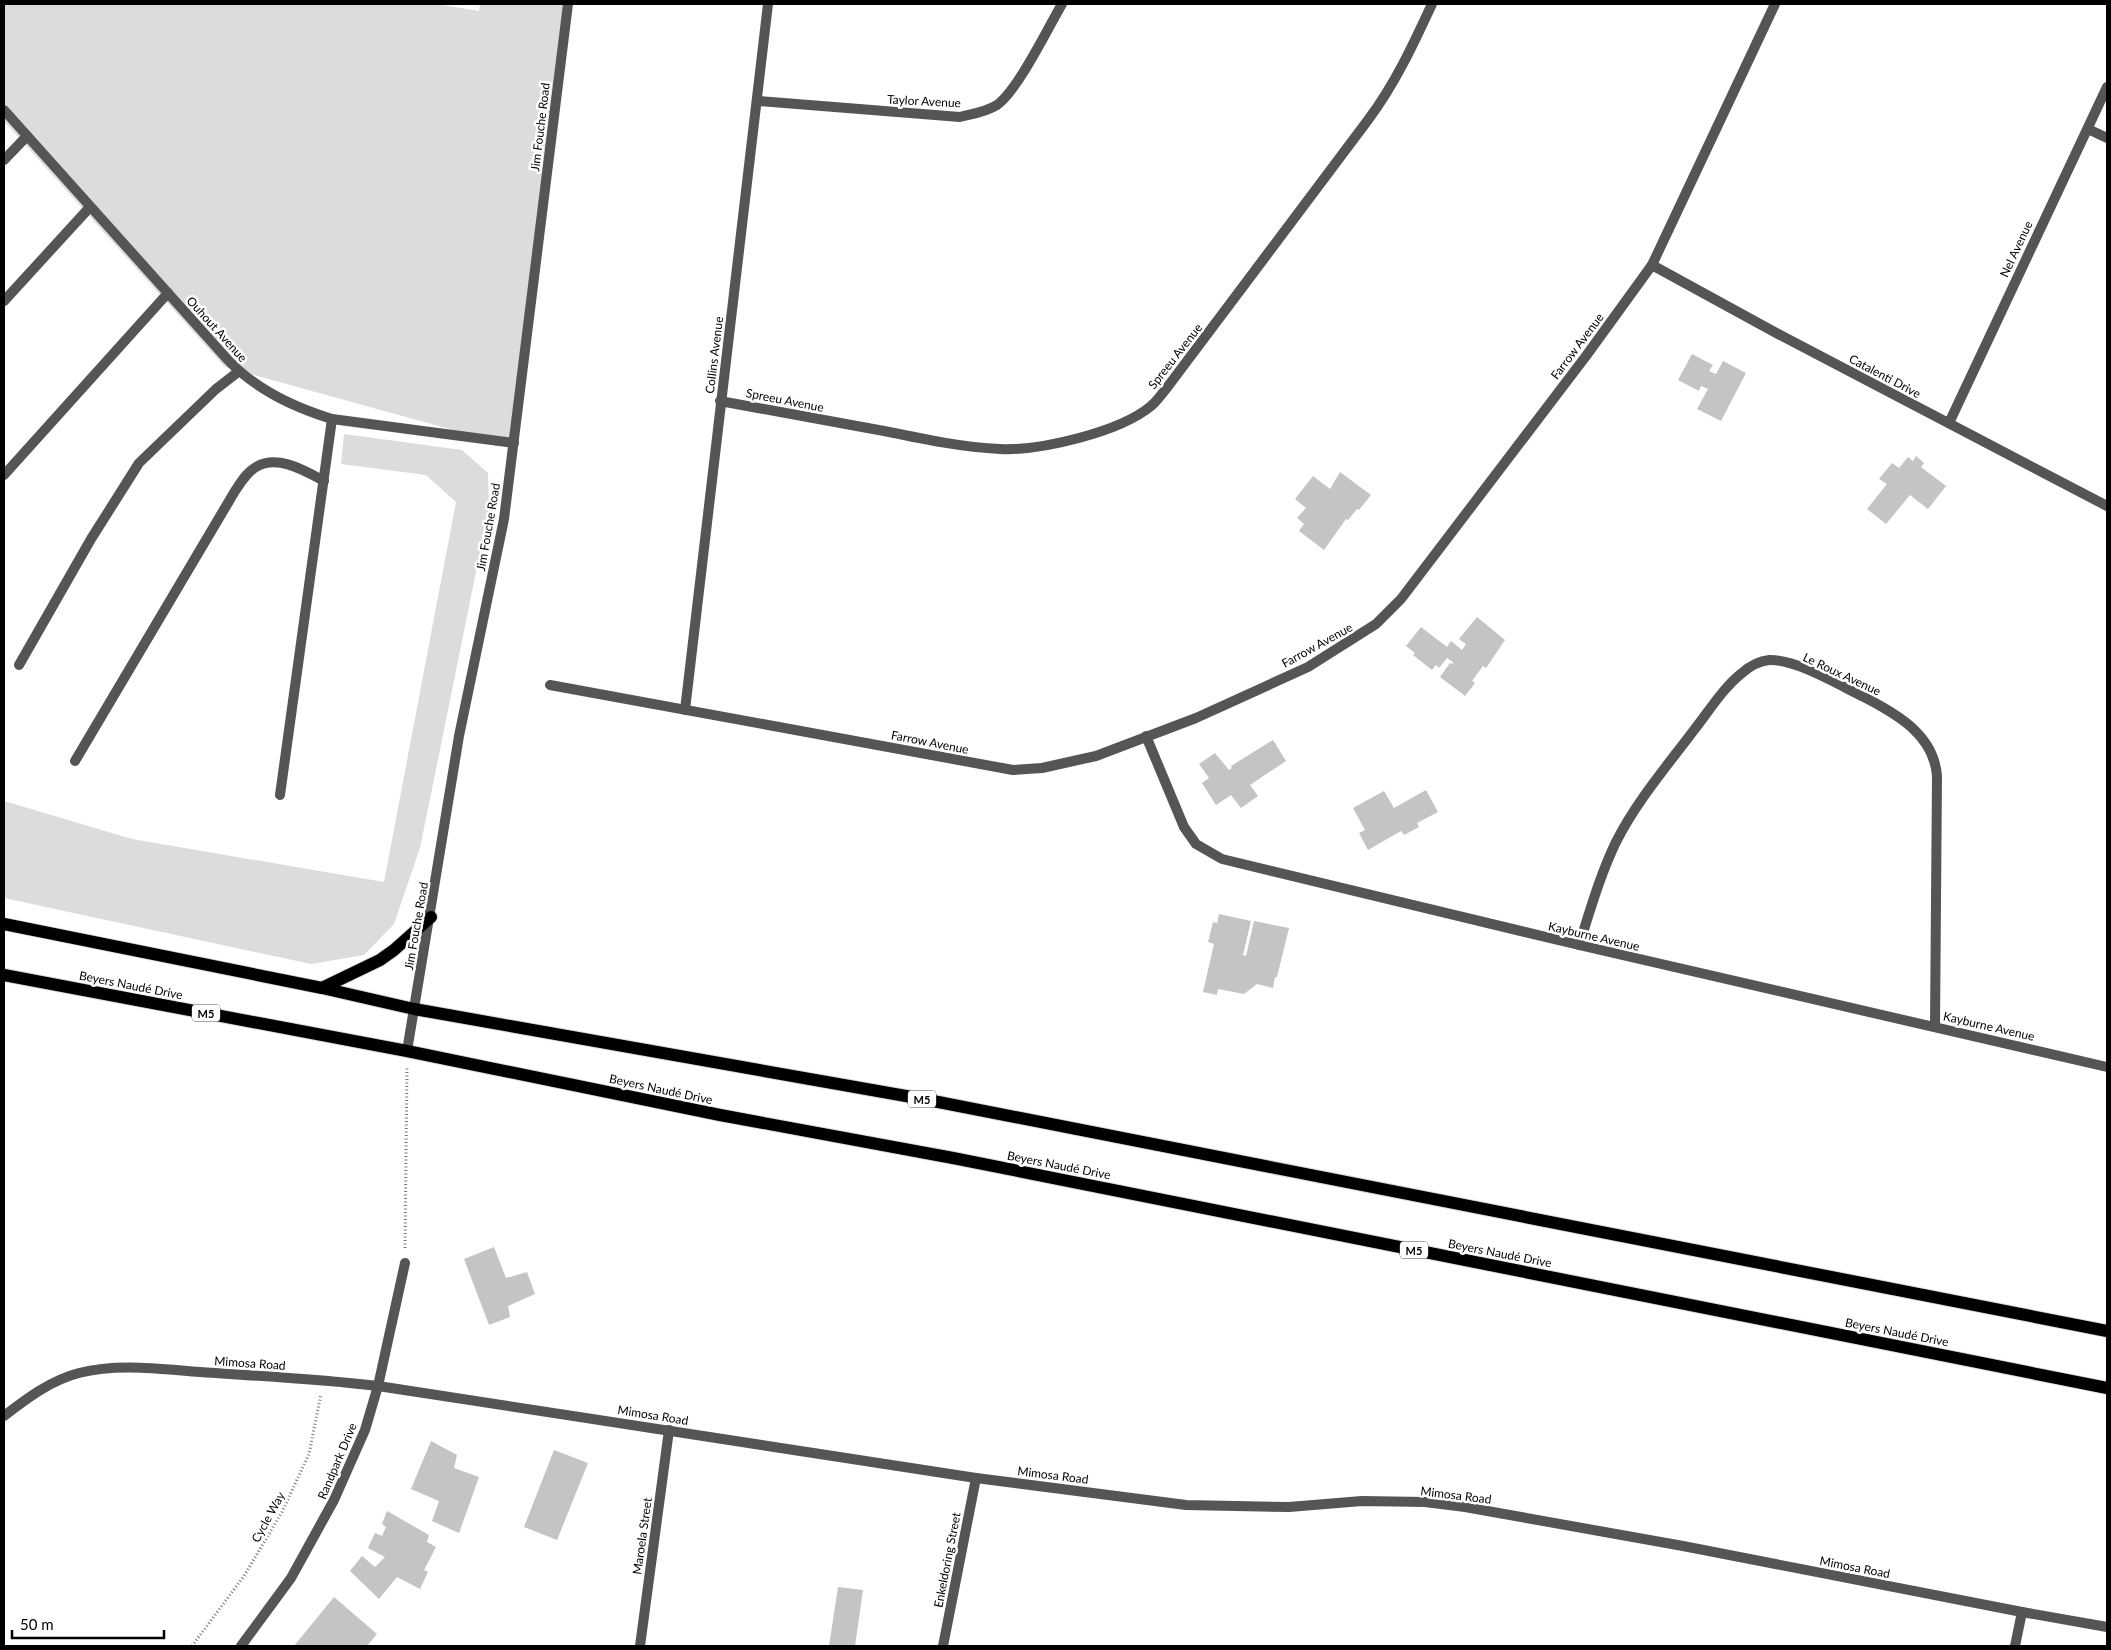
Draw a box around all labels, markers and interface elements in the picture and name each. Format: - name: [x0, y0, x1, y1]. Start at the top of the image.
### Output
- street label: Jim Fouche Road: [527, 82, 553, 172]
- street label: Taylor Avenue: [887, 92, 961, 110]
- street label: Nel Avenue: [1996, 218, 2036, 280]
- street label: Ouhout Avenue: [184, 293, 250, 365]
- street label: Farrow Avenue: [1547, 310, 1607, 382]
- street label: Collins Avenue: [702, 316, 726, 394]
- street label: Spreeu Avenue: [1145, 320, 1205, 392]
- street label: Catalenti Drive: [1847, 351, 1923, 401]
- street label: Spreeu Avenue: [745, 385, 825, 415]
- street label: Jim Fouche Road: [473, 482, 503, 572]
- street label: Farrow Avenue: [1279, 619, 1355, 671]
- street label: Le Roux Avenue: [1801, 649, 1883, 699]
- street label: Farrow Avenue: [890, 727, 970, 757]
- street label: Jim Fouche Road: [401, 881, 431, 971]
- street label: Kayburne Avenue: [1547, 918, 1641, 954]
- street label: Beyers Naudé Drive: [78, 968, 184, 1002]
- road number: M5: [192, 1004, 220, 1021]
- street label: Kayburne Avenue: [1942, 1008, 2036, 1044]
- street label: Beyers Naudé Drive: [608, 1071, 714, 1107]
- road number: M5: [908, 1090, 936, 1108]
- street label: Beyers Naudé Drive: [1006, 1148, 1112, 1182]
- street label: Beyers Naudé Drive: [1447, 1236, 1553, 1270]
- road number: M5: [1400, 1242, 1428, 1258]
- street label: Beyers Naudé Drive: [1844, 1315, 1950, 1349]
- street label: Mimosa Road: [214, 1353, 286, 1373]
- street label: Mimosa Road: [617, 1402, 689, 1428]
- street label: Randpark Drive: [314, 1420, 360, 1502]
- street label: Mimosa Road: [1017, 1463, 1089, 1487]
- street label: Mimosa Road: [1420, 1483, 1492, 1507]
- street label: Cycle Way: [248, 1488, 288, 1545]
- street label: Maroela Street: [629, 1496, 655, 1575]
- street label: Enkeldoring Street: [930, 1510, 964, 1609]
- street label: Mimosa Road: [1818, 1553, 1892, 1581]
- scale bar: [12, 1608, 165, 1640]
- text: 50 m: [20, 1615, 54, 1633]

